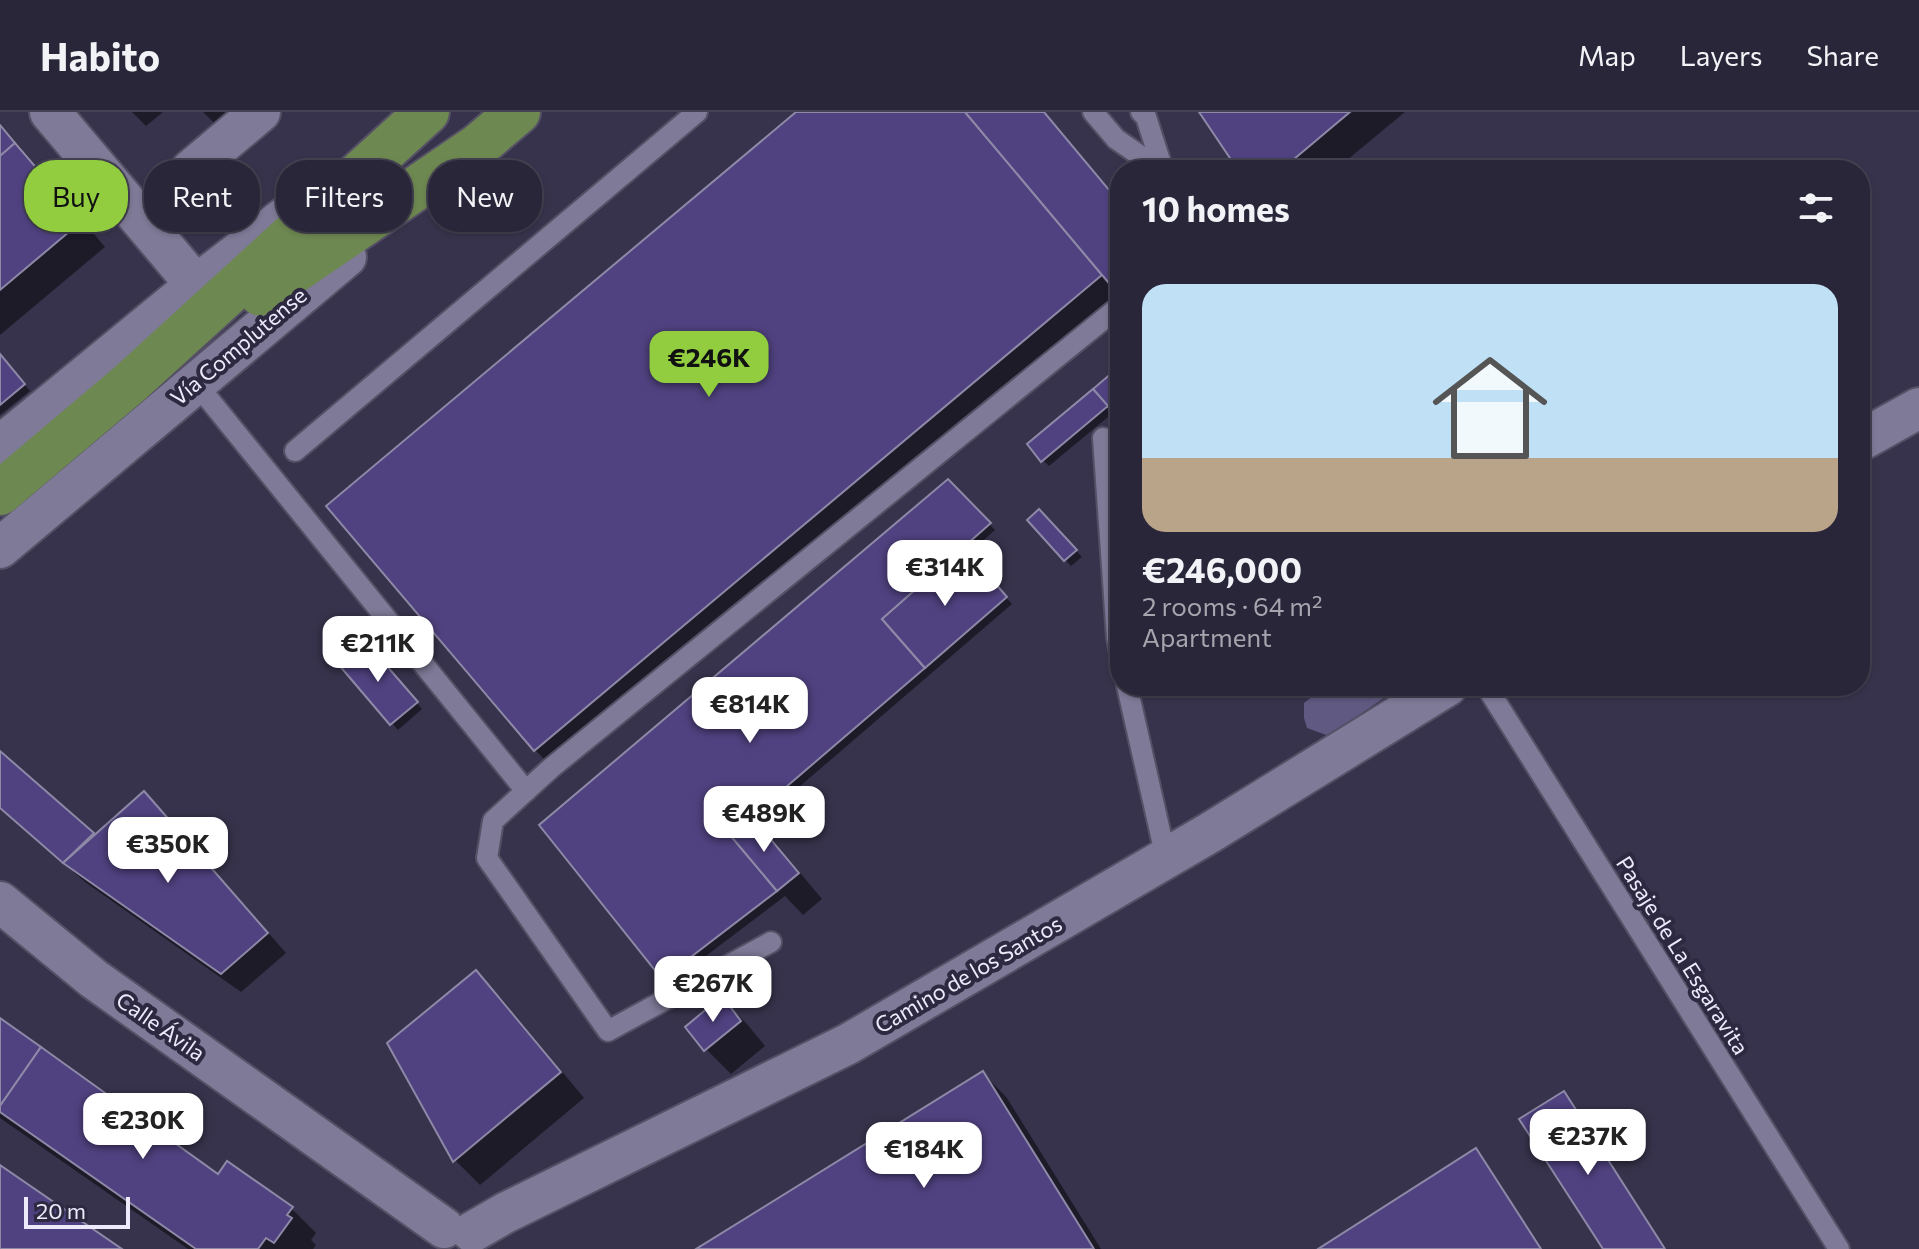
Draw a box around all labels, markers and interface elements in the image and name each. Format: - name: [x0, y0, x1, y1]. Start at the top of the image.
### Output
- text: Habito: [40, 32, 160, 79]
- text: Map: [1578, 38, 1636, 72]
- text: Layers: [1680, 38, 1762, 72]
- text: Share: [1806, 38, 1879, 72]
- chip: Buy: [24, 160, 128, 232]
- chip: Rent: [144, 160, 260, 232]
- chip: Filters: [276, 160, 412, 232]
- chip: New: [428, 160, 542, 232]
- icon: filters: [1794, 186, 1838, 230]
- text: 10 homes: [1142, 187, 1290, 229]
- street label: Vía Complutense: [165, 281, 311, 411]
- pin: €246K: [653, 331, 765, 399]
- icon: home: [1418, 336, 1562, 480]
- text: €246K: [668, 341, 750, 372]
- pin: €314K: [889, 540, 1001, 608]
- text: €246,000: [1142, 548, 1302, 590]
- text: €314K: [905, 550, 985, 581]
- text: 2 rooms · 64 m²: [1142, 590, 1323, 621]
- pin: €211K: [322, 616, 434, 684]
- text: Apartment: [1142, 621, 1272, 652]
- text: €211K: [341, 626, 415, 657]
- pin: €814K: [694, 677, 806, 745]
- text: €814K: [710, 687, 790, 718]
- pin: €489K: [708, 786, 820, 854]
- text: €489K: [722, 796, 806, 827]
- pin: €350K: [112, 817, 224, 885]
- text: €350K: [126, 827, 210, 858]
- street label: Pasaje de La Esgaravita: [1611, 851, 1755, 1059]
- street label: Camino de los Santos: [870, 909, 1066, 1039]
- pin: €267K: [657, 956, 769, 1024]
- text: €267K: [672, 966, 754, 997]
- street label: Calle Ávila: [111, 986, 211, 1066]
- pin: €230K: [87, 1093, 199, 1161]
- text: €230K: [101, 1103, 185, 1134]
- pin: €237K: [1532, 1109, 1644, 1177]
- text: €237K: [1548, 1119, 1628, 1150]
- pin: €184K: [868, 1122, 980, 1190]
- text: €184K: [884, 1132, 964, 1163]
- scale bar: [24, 1193, 130, 1229]
- text: 20 m: [36, 1197, 86, 1224]

